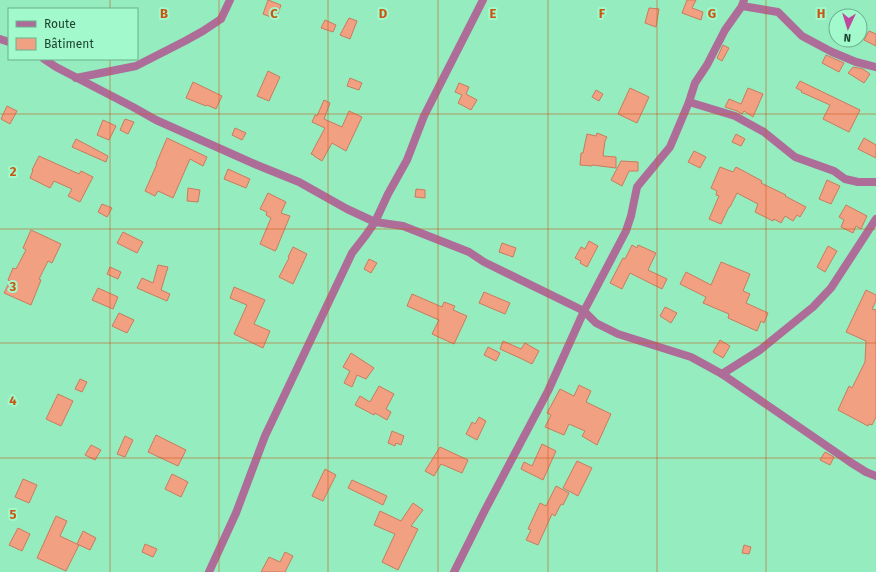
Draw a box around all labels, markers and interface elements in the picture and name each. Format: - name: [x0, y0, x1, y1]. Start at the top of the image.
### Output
- text: B: [160, 6, 168, 21]
- text: C: [270, 6, 278, 21]
- text: D: [379, 6, 388, 21]
- text: E: [490, 6, 497, 21]
- text: F: [599, 6, 606, 21]
- text: G: [708, 6, 716, 21]
- text: H: [817, 6, 825, 21]
- legend: [8, 8, 138, 60]
- north arrow: [828, 8, 868, 48]
- text: Route: [44, 17, 76, 31]
- text: N: [843, 31, 851, 44]
- text: Bâtiment: [44, 37, 94, 51]
- text: 2: [10, 164, 17, 179]
- text: 3: [9, 279, 17, 294]
- text: 4: [9, 393, 17, 408]
- text: 5: [10, 507, 17, 522]

